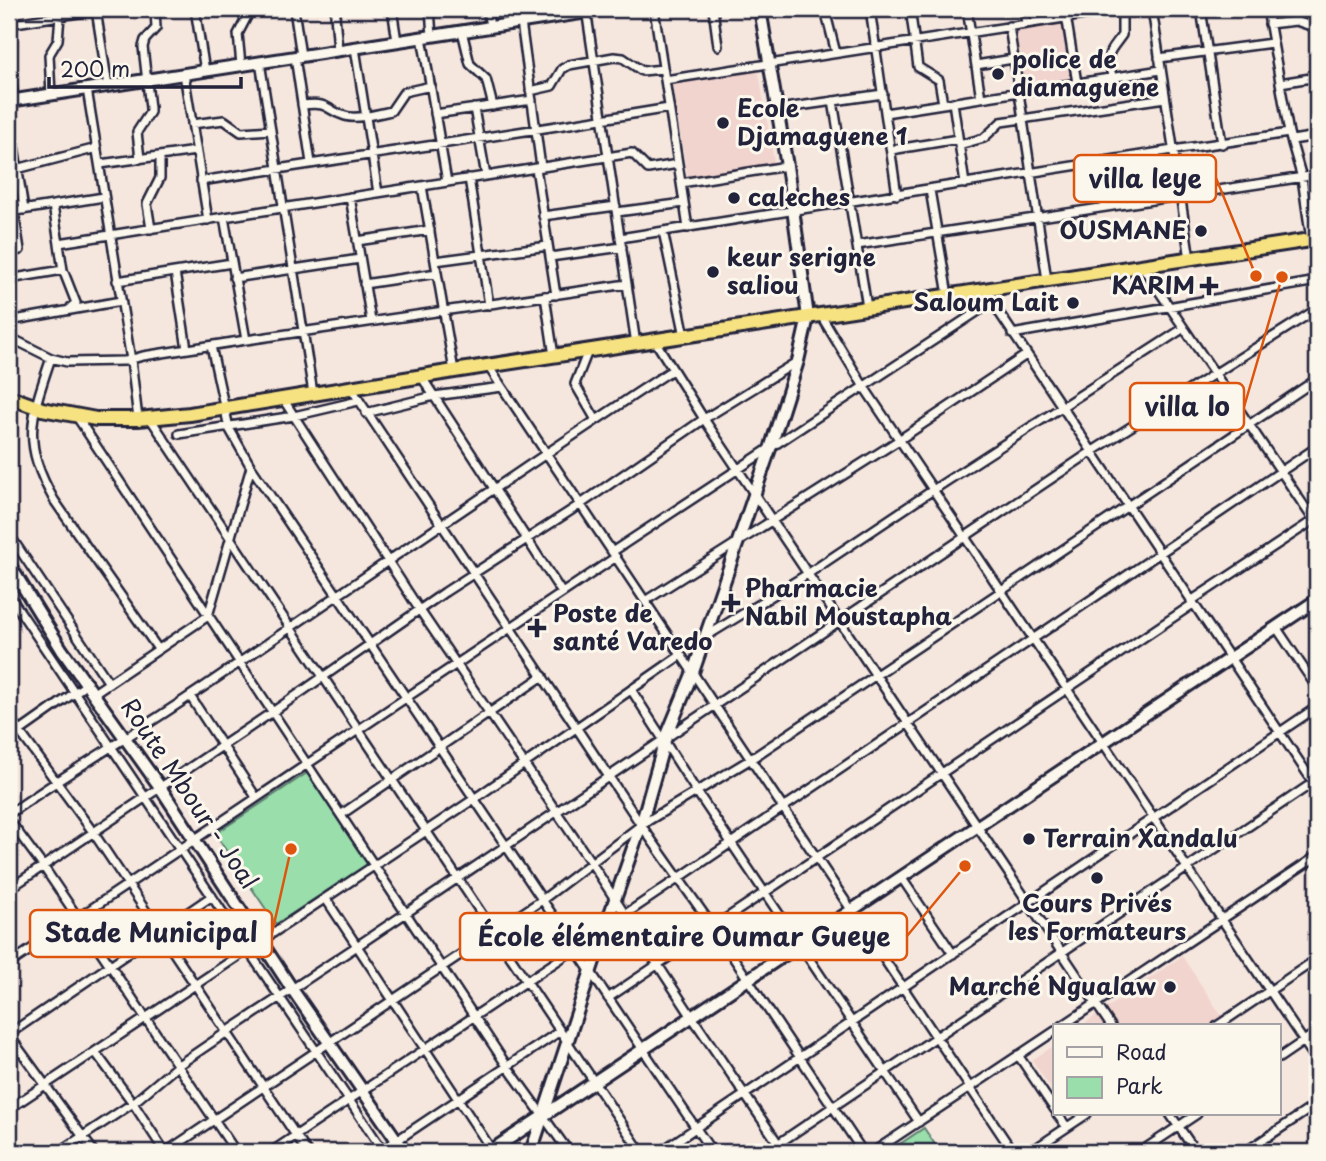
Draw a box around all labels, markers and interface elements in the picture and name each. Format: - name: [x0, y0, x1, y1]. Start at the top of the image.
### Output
- place label: police de diamaguene: [1012, 40, 1159, 104]
- scale bar: [49, 46, 242, 90]
- text: 200 m: [60, 52, 130, 84]
- marker: police de diamaguene: [990, 66, 1006, 82]
- place label: Ecole Djamaguene 1: [737, 89, 907, 153]
- marker: Ecole Djamaguene 1: [715, 115, 731, 131]
- callout: villa leye: [1074, 155, 1216, 202]
- text: villa leye: [1088, 158, 1202, 197]
- place label: caleches: [748, 178, 850, 214]
- marker: caleches: [726, 190, 742, 206]
- place label: OUSMANE: [1059, 211, 1187, 247]
- marker: OUSMANE: [1193, 223, 1209, 239]
- place label: keur serigne saliou: [727, 238, 876, 302]
- marker: keur serigne saliou: [705, 264, 721, 280]
- place label: KARIM: [1111, 266, 1195, 302]
- marker: KARIM: [1201, 278, 1217, 294]
- place label: Saloum Lait: [913, 283, 1059, 319]
- marker: Saloum Lait: [1065, 295, 1081, 311]
- callout: villa lo: [1130, 383, 1244, 430]
- text: villa lo: [1144, 386, 1230, 425]
- place label: Pharmacie Nabil Moustapha: [745, 569, 952, 633]
- place label: Poste de santé Varedo: [553, 594, 712, 658]
- marker: Pharmacie Nabil Moustapha: [723, 595, 739, 611]
- marker: Poste de santé Varedo: [527, 618, 547, 638]
- street label: Route Mbour - Joal: [113, 690, 268, 896]
- place label: Terrain Xandalu: [1043, 819, 1238, 855]
- marker: Terrain Xandalu: [1021, 831, 1037, 847]
- marker: Cours Privés les Formateurs: [1089, 870, 1105, 886]
- place label: Cours Privés les Formateurs: [1008, 884, 1186, 948]
- callout: Stade Municipal: [30, 910, 272, 957]
- text: Stade Municipal: [44, 912, 258, 951]
- callout: École élémentaire Oumar Gueye: [460, 913, 907, 960]
- text: École élémentaire Oumar Gueye: [477, 916, 891, 955]
- place label: Marché Ngualaw: [949, 967, 1156, 1003]
- marker: Marché Ngualaw: [1162, 979, 1178, 995]
- legend: [1053, 1024, 1280, 1116]
- text: Road: [1116, 1035, 1167, 1067]
- text: Park: [1116, 1069, 1163, 1101]

